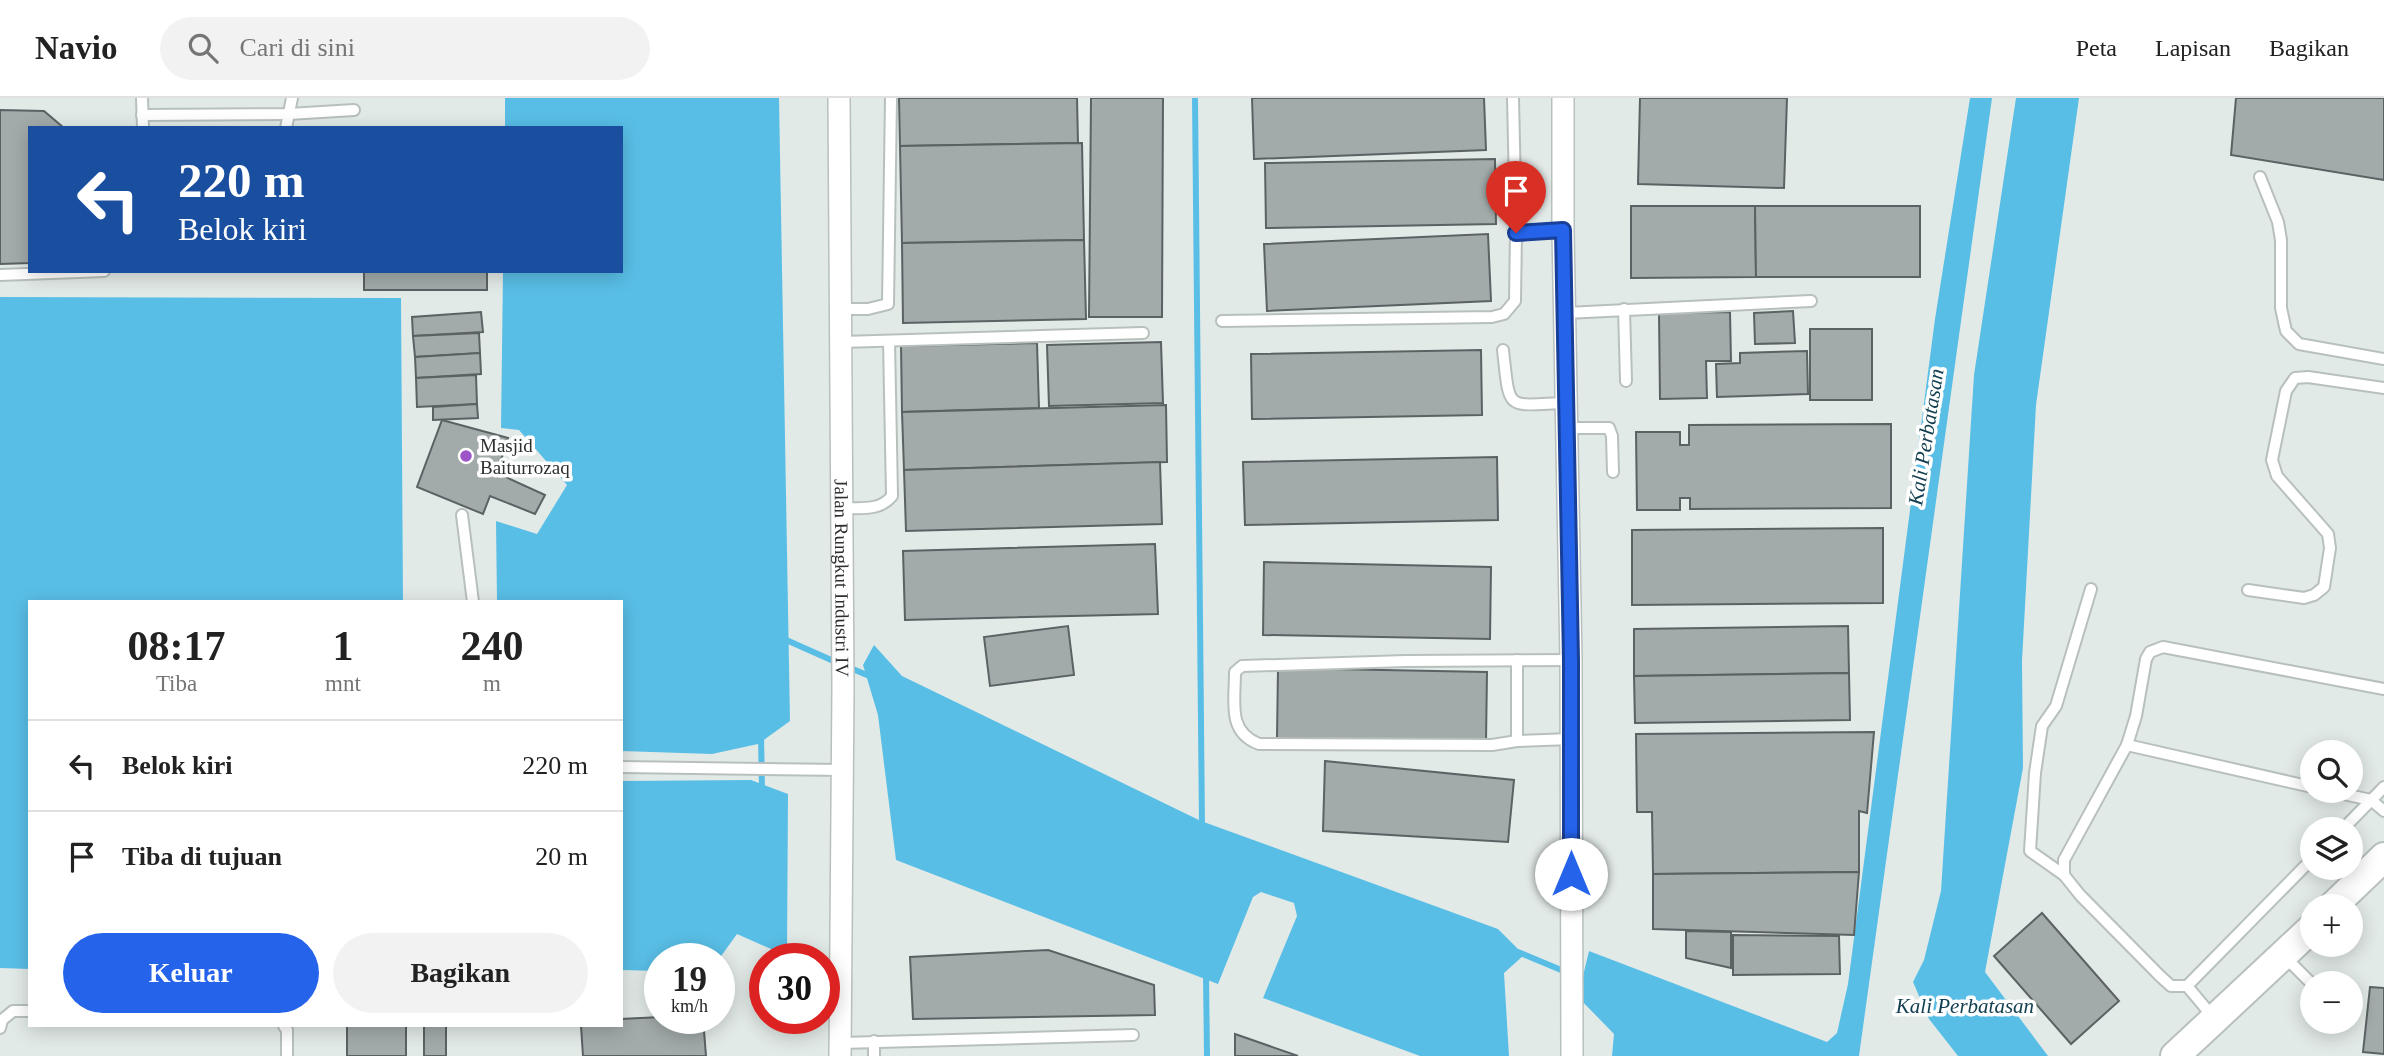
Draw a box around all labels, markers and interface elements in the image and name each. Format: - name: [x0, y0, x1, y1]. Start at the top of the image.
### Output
- search box: [160, 17, 650, 80]
- icon: search: [184, 29, 222, 67]
- text: Navio: [35, 30, 118, 66]
- text: Cari di sini: [240, 33, 355, 62]
- text: Peta: [2076, 35, 2117, 61]
- text: Lapisan: [2155, 35, 2231, 61]
- text: Bagikan: [2269, 35, 2349, 61]
- text: 220 m: [178, 153, 305, 208]
- icon: left: [63, 154, 154, 245]
- pin: [1486, 161, 1546, 233]
- icon: arrive: [1497, 172, 1535, 210]
- text: Belok kiri: [178, 211, 307, 247]
- water label: Kali Perbatasan: [1903, 367, 1949, 508]
- place label: Masjid Baiturrozaq: [480, 435, 570, 478]
- marker: Masjid Baiturrozaq: [458, 448, 474, 464]
- street label: Jalan Rungkut Industri IV: [831, 479, 853, 677]
- text: 08:17: [128, 623, 226, 669]
- text: 1: [332, 623, 353, 669]
- text: 240: [460, 623, 523, 669]
- text: Tiba: [156, 671, 197, 696]
- text: mnt: [325, 671, 361, 696]
- text: m: [483, 671, 501, 696]
- map controls: [2300, 740, 2363, 1034]
- button: search: [2300, 740, 2363, 803]
- icon: left: [63, 747, 101, 785]
- text: Belok kiri: [122, 751, 233, 780]
- text: 220 m: [522, 751, 588, 780]
- button: layers: [2300, 817, 2363, 880]
- position arrow: [1534, 837, 1608, 911]
- icon: arrive: [63, 838, 101, 876]
- text: Tiba di tujuan: [122, 842, 282, 871]
- text: 20 m: [535, 842, 588, 871]
- button: +: [2300, 894, 2363, 957]
- button: Keluar: [63, 933, 319, 1013]
- button: Bagikan: [333, 933, 588, 1013]
- speed limit sign: 30: [749, 943, 840, 1034]
- text: 19: [672, 960, 707, 999]
- button: −: [2300, 971, 2363, 1034]
- water label: Kali Perbatasan: [1895, 994, 2034, 1018]
- text: km/h: [671, 996, 708, 1016]

